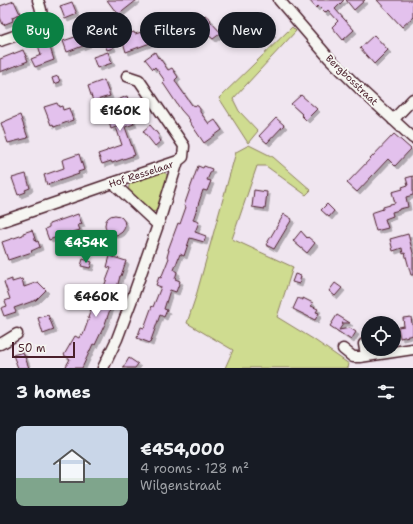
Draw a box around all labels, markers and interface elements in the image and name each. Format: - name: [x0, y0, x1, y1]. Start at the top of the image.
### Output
- chip: Buy: [12, 12, 64, 48]
- chip: Rent: [72, 12, 132, 48]
- chip: Filters: [140, 12, 210, 48]
- chip: New: [218, 12, 276, 48]
- street label: Bergbosstraat: [323, 52, 381, 108]
- pin: €160K: [92, 98, 148, 132]
- text: €160K: [99, 102, 141, 119]
- street label: Hof Resselaar: [107, 157, 175, 191]
- pin: €454K: [58, 230, 114, 264]
- text: €454K: [64, 234, 108, 251]
- pin: €460K: [68, 284, 124, 318]
- text: €460K: [73, 288, 119, 305]
- map controls: [361, 316, 401, 356]
- button: locate: [361, 316, 401, 356]
- scale bar: [12, 340, 75, 359]
- text: 50 m: [18, 341, 46, 356]
- text: 3 homes: [16, 381, 91, 403]
- icon: filters: [375, 381, 397, 403]
- text: €454,000: [140, 438, 225, 460]
- icon: home: [48, 442, 96, 490]
- text: 4 rooms · 128 m²: [140, 460, 249, 477]
- text: Wilgenstraat: [140, 477, 221, 494]

